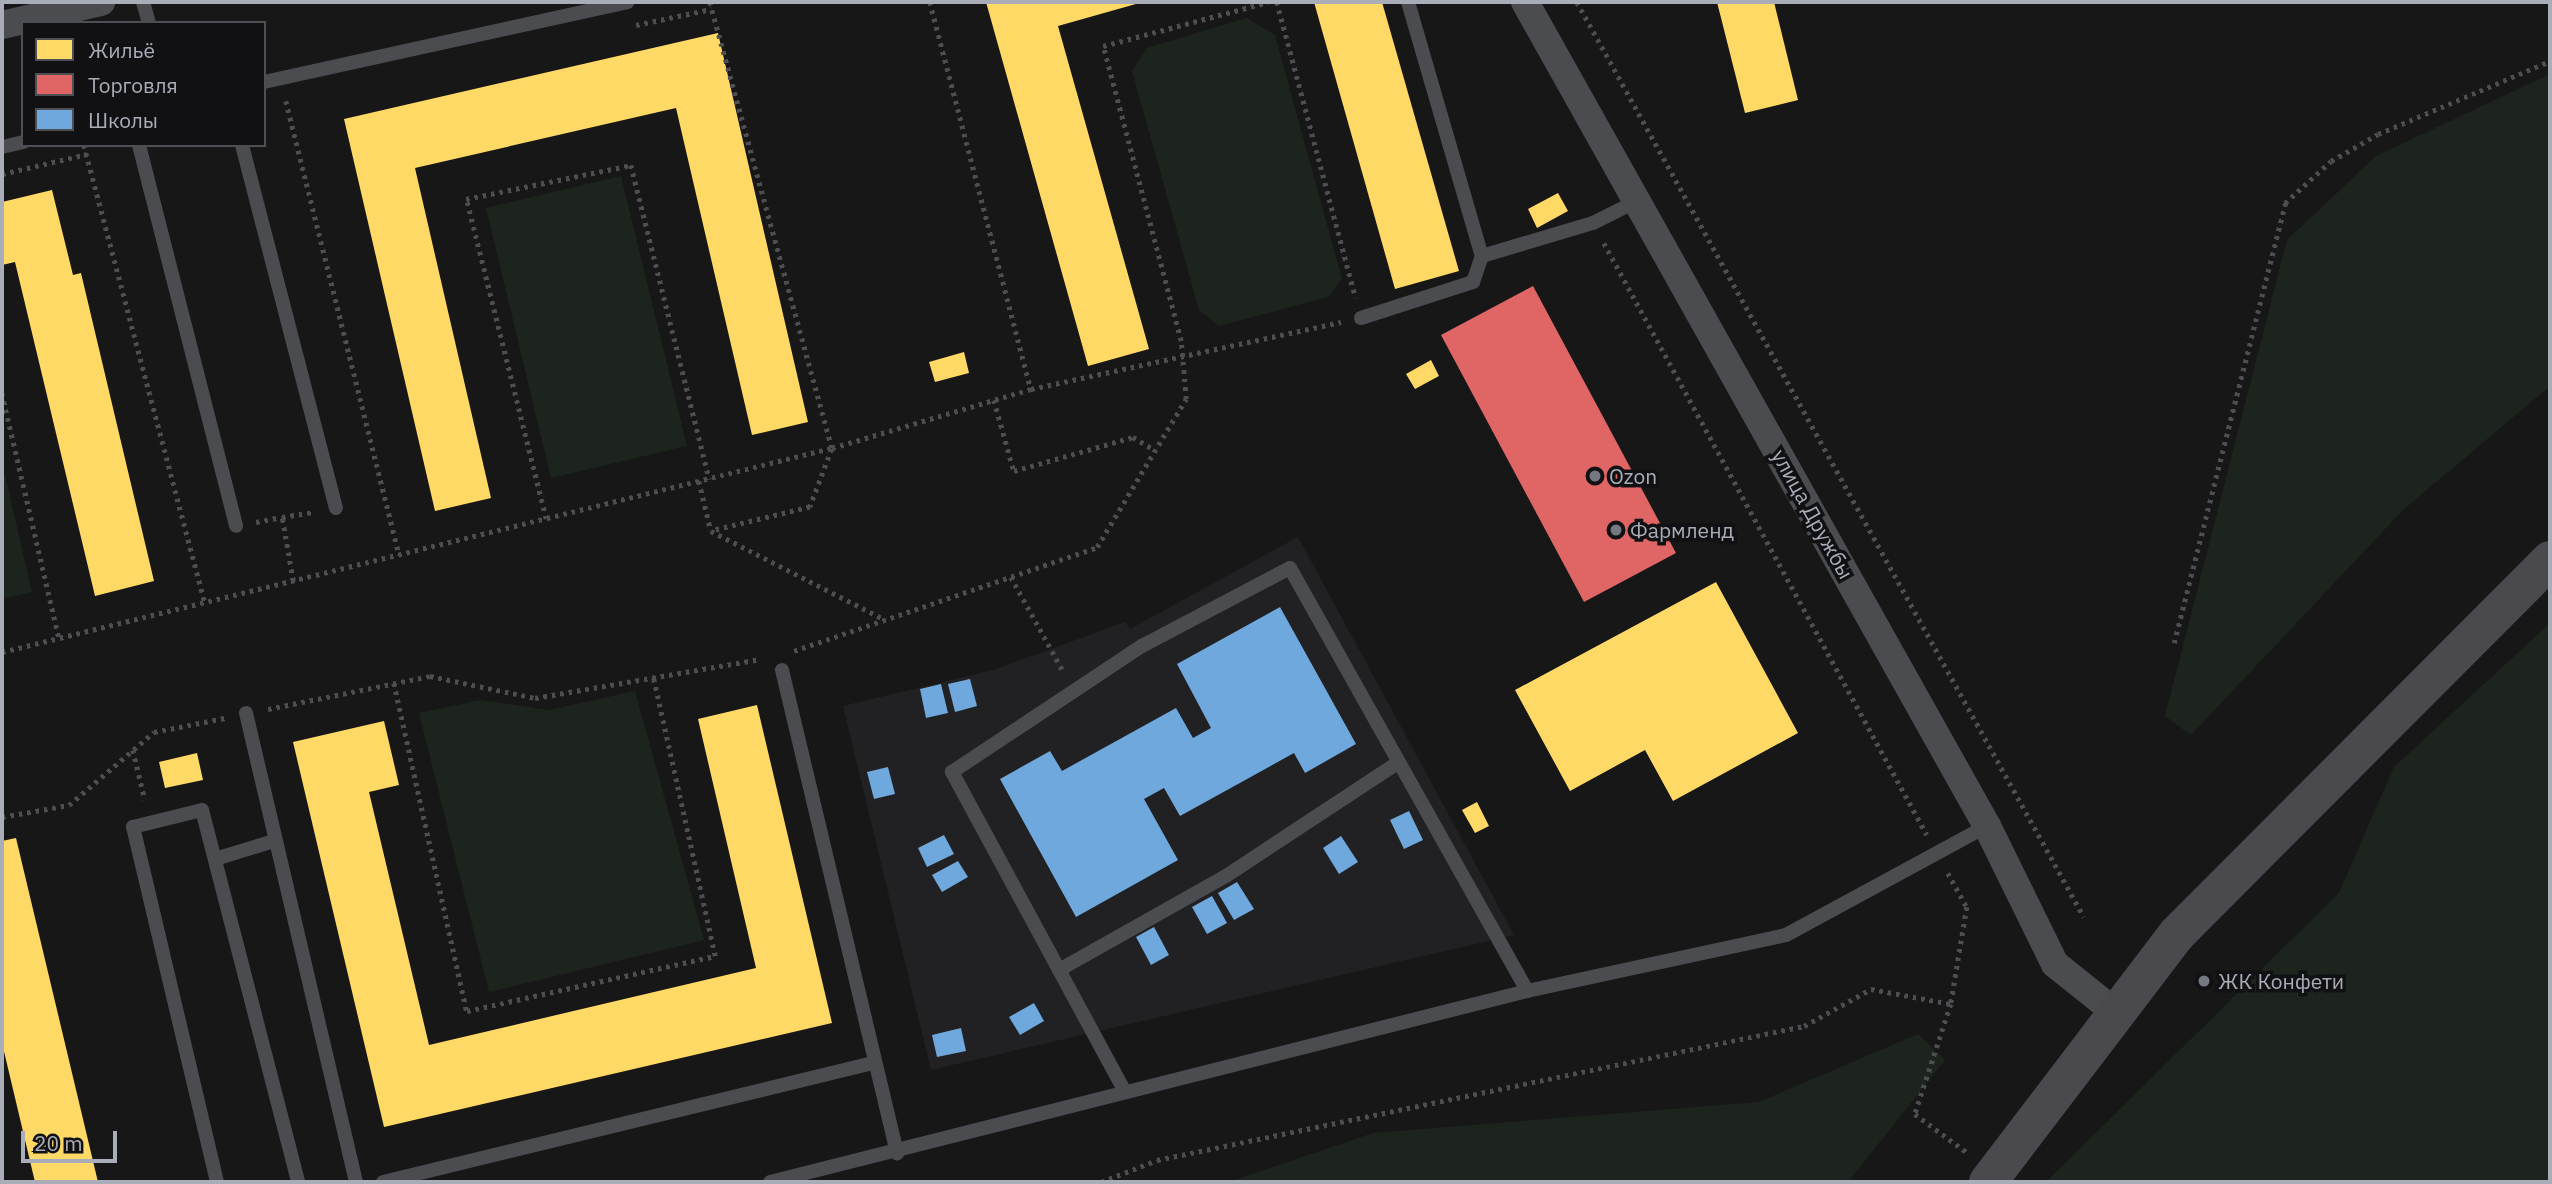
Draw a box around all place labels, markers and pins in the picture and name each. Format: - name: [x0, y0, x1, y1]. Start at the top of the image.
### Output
- place label: Ozon: [1609, 463, 1657, 489]
- marker: Ozon: [1587, 468, 1603, 484]
- place label: Фармленд: [1630, 517, 1734, 543]
- marker: Фармленд: [1608, 522, 1624, 538]
- place label: ЖК Конфети: [2218, 968, 2344, 994]
- marker: ЖК Конфети: [2196, 973, 2212, 989]

